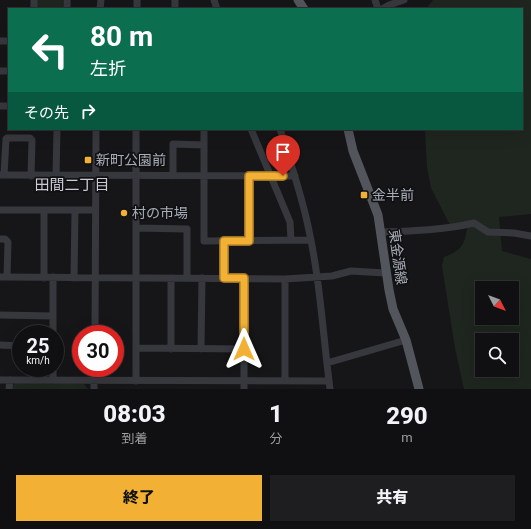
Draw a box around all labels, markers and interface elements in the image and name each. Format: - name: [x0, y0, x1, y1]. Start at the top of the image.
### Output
- text: 80 m: [90, 20, 153, 53]
- icon: left: [24, 24, 76, 76]
- text: 左折: [90, 58, 126, 79]
- icon: right: [77, 100, 99, 122]
- text: その先: [24, 104, 69, 122]
- pin: [266, 135, 300, 176]
- icon: arrive: [272, 141, 294, 163]
- place label: 新町公園前: [96, 152, 166, 168]
- marker: 新町公園前: [83, 155, 93, 165]
- district label: 田間二丁目: [34, 176, 110, 194]
- place label: 金半前: [372, 187, 414, 203]
- marker: 金半前: [359, 190, 369, 200]
- place label: 村の市場: [132, 205, 188, 221]
- marker: 村の市場: [119, 208, 129, 218]
- street label: 東金源線: [386, 228, 410, 286]
- north arrow: [475, 281, 519, 325]
- map controls: [475, 281, 519, 377]
- speed limit sign: 30: [72, 325, 124, 377]
- position arrow: [223, 328, 265, 370]
- button: search: [475, 333, 519, 377]
- text: 25: [27, 334, 49, 358]
- text: km/h: [26, 355, 50, 366]
- text: 08:03: [103, 400, 166, 428]
- text: 1: [269, 400, 283, 428]
- text: 290: [386, 402, 428, 430]
- text: m: [401, 430, 413, 445]
- text: 到着: [121, 431, 147, 446]
- text: 分: [269, 431, 282, 446]
- button: 終了: [16, 475, 262, 521]
- button: 共有: [270, 475, 515, 521]

